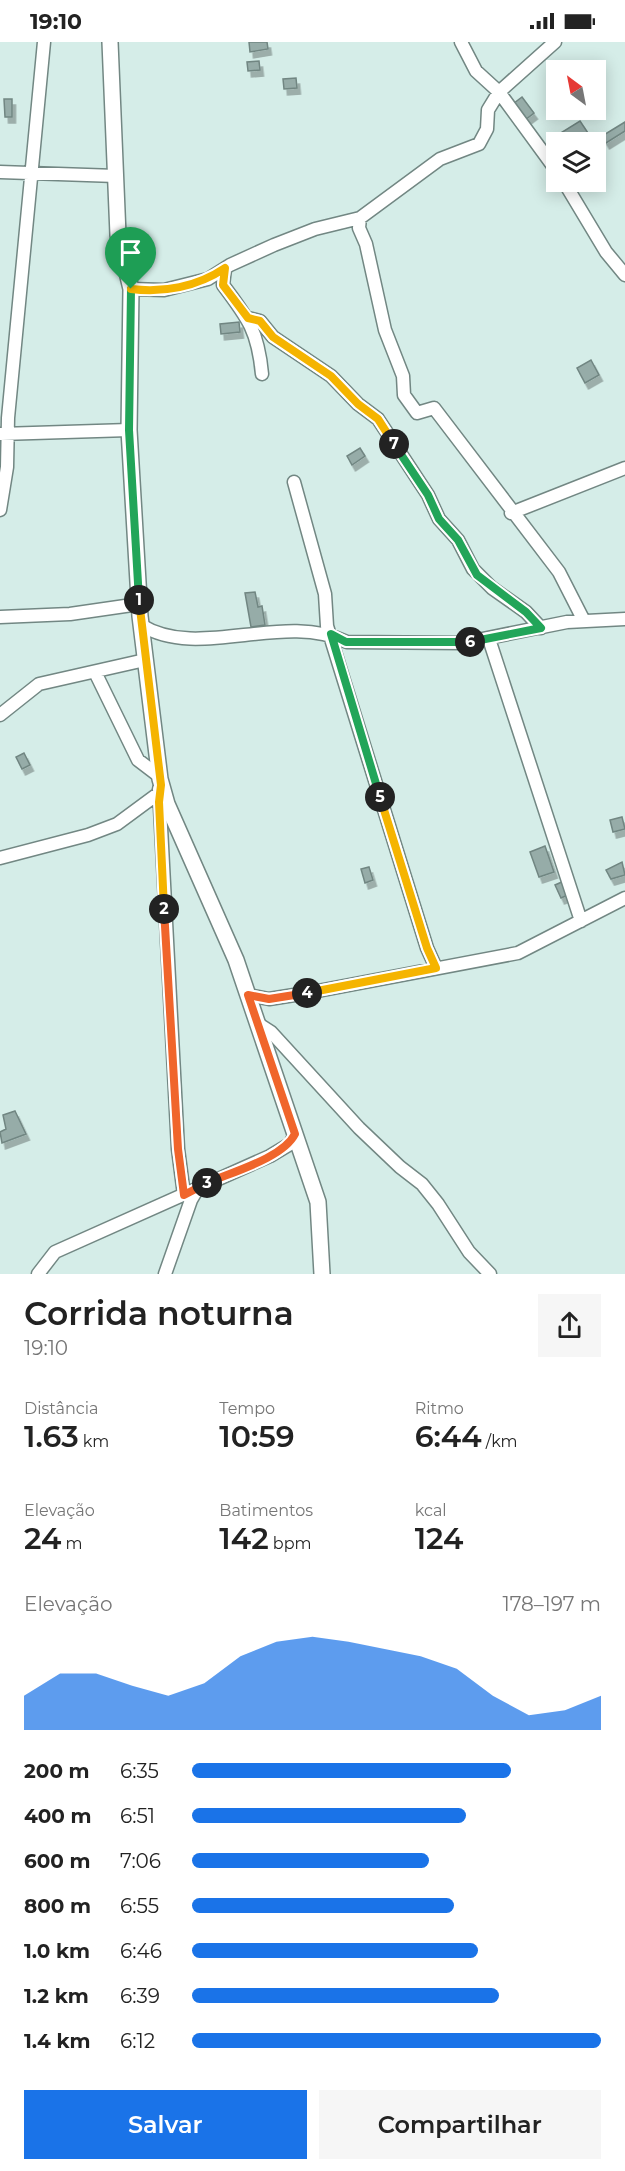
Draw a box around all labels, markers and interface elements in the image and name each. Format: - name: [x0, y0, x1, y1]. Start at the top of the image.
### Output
- text: 19:10: [30, 8, 82, 35]
- north arrow: [546, 60, 606, 120]
- map controls: [546, 60, 606, 192]
- button: layers: [546, 132, 606, 192]
- pin: [105, 227, 156, 289]
- icon: arrive: [114, 236, 147, 269]
- pin: 7: [379, 429, 409, 459]
- text: 7: [389, 434, 399, 453]
- pin: 1: [124, 585, 154, 615]
- text: 1: [136, 590, 142, 609]
- pin: 6: [455, 627, 485, 657]
- text: 6: [465, 632, 475, 651]
- pin: 5: [365, 782, 395, 812]
- text: 5: [375, 787, 385, 806]
- pin: 2: [149, 894, 179, 924]
- text: 2: [159, 899, 169, 918]
- pin: 4: [292, 978, 322, 1008]
- text: 4: [301, 983, 313, 1002]
- pin: 3: [192, 1168, 222, 1198]
- text: 3: [202, 1173, 212, 1192]
- text: Corrida noturna: [24, 1293, 294, 1333]
- button: share: [538, 1294, 601, 1357]
- text: 19:10: [24, 1336, 68, 1360]
- text: Distância: [24, 1399, 98, 1418]
- text: Tempo: [219, 1399, 275, 1418]
- text: Ritmo: [415, 1399, 464, 1418]
- text: 1.63: [24, 1418, 79, 1455]
- text: 10:59: [219, 1418, 295, 1455]
- text: 6:44: [415, 1418, 482, 1455]
- text: km: [79, 1432, 109, 1451]
- text: /km: [482, 1432, 518, 1451]
- text: Elevação: [24, 1501, 95, 1520]
- text: Batimentos: [219, 1501, 313, 1520]
- text: kcal: [415, 1501, 447, 1520]
- text: 24: [24, 1520, 61, 1557]
- text: 142: [219, 1520, 269, 1557]
- text: 124: [415, 1520, 463, 1557]
- text: m: [61, 1534, 83, 1553]
- text: bpm: [269, 1534, 311, 1553]
- text: Elevação: [24, 1592, 113, 1616]
- text: 178–197 m: [502, 1592, 601, 1616]
- text: 200 m: [24, 1759, 90, 1783]
- text: 6:35: [120, 1759, 159, 1783]
- text: 400 m: [24, 1804, 92, 1828]
- text: 6:51: [120, 1804, 155, 1828]
- text: 600 m: [24, 1849, 91, 1873]
- text: 7:06: [120, 1849, 161, 1873]
- text: 800 m: [24, 1894, 91, 1918]
- text: 6:55: [120, 1894, 159, 1918]
- text: 1.0 km: [24, 1939, 90, 1963]
- text: 6:46: [120, 1939, 162, 1963]
- text: 1.2 km: [24, 1984, 89, 2008]
- text: 6:39: [120, 1984, 160, 2008]
- text: 1.4 km: [24, 2029, 91, 2053]
- text: 6:12: [120, 2029, 155, 2053]
- button: Salvar: [24, 2090, 307, 2159]
- button: Compartilhar: [319, 2090, 601, 2159]

